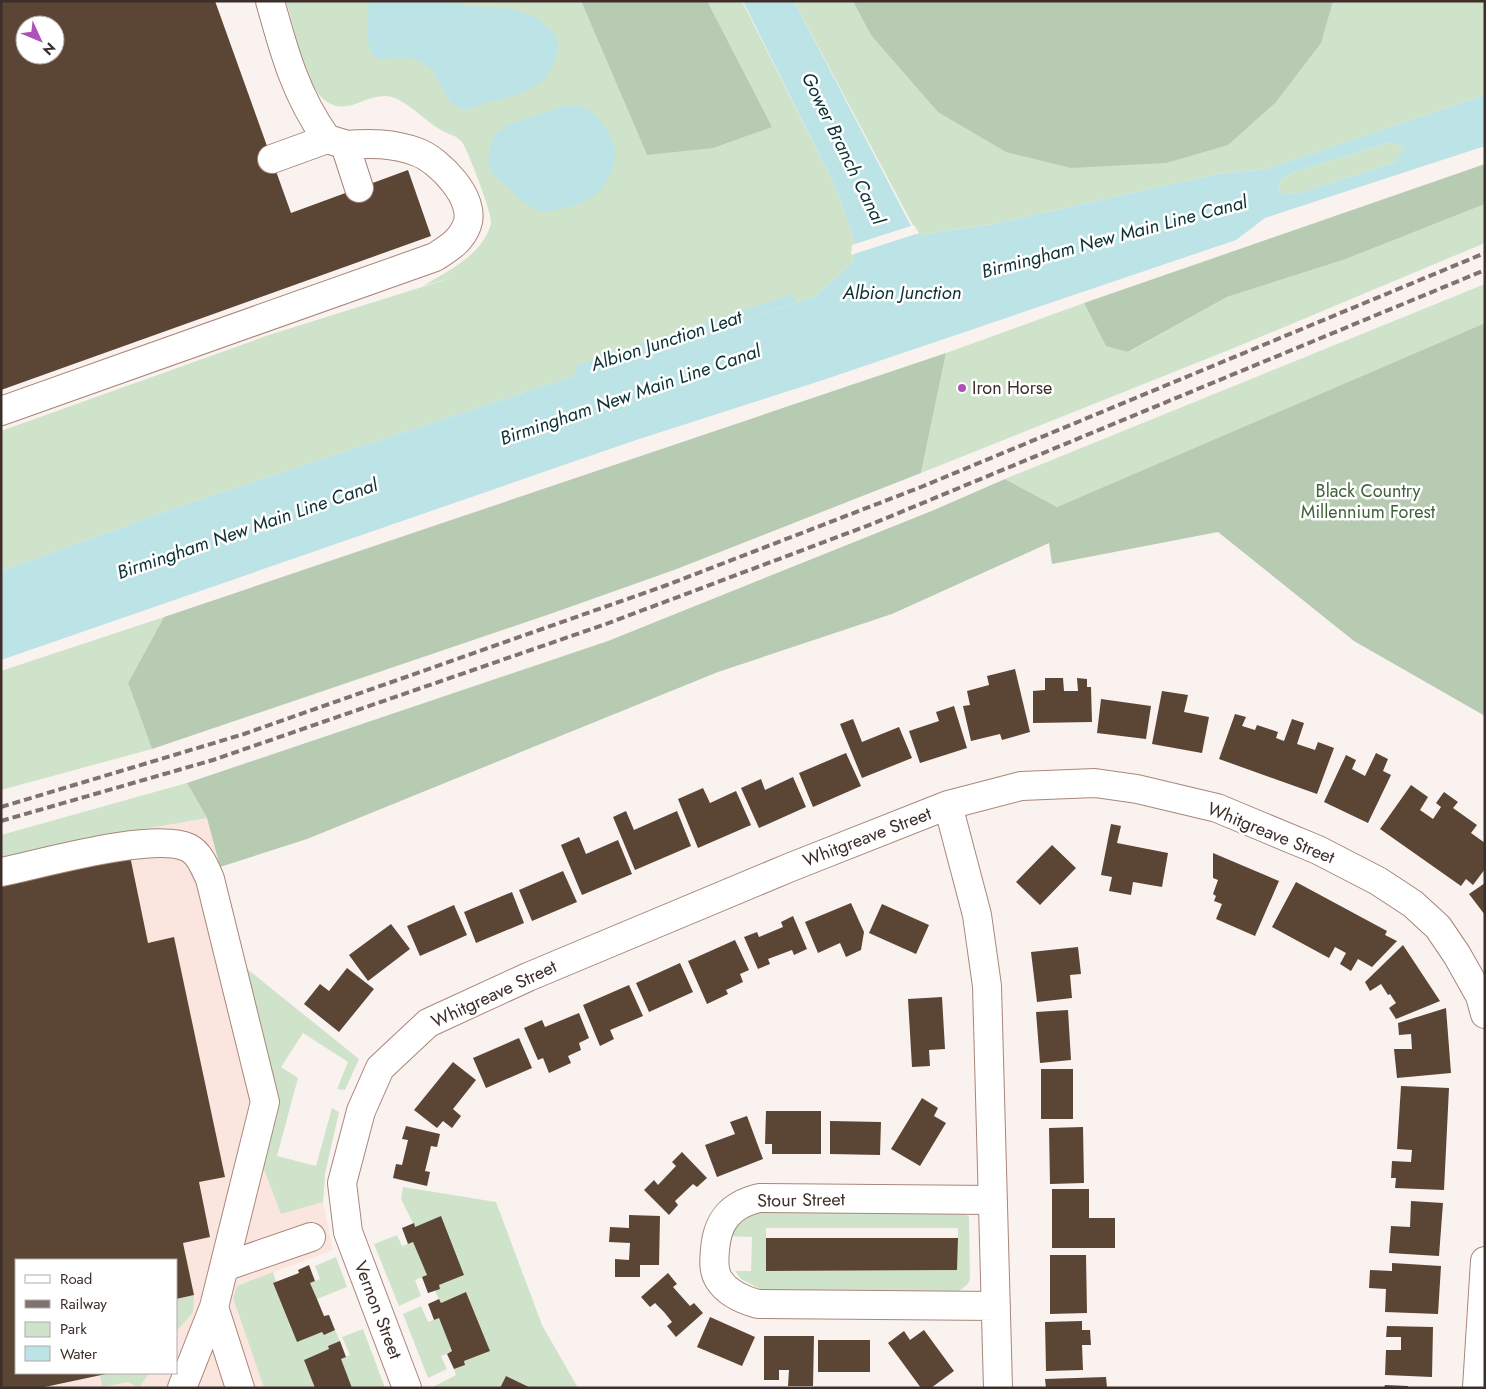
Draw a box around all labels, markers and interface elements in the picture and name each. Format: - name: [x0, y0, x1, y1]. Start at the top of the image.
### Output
- north arrow: [15, 15, 65, 65]
- text: N: [38, 38, 60, 60]
- water label: Gower Branch Canal: [795, 67, 892, 230]
- water label: Birmingham New Main Line Canal: [978, 188, 1251, 285]
- water label: Albion Junction: [842, 279, 961, 306]
- water label: Albion Junction Leat: [586, 303, 747, 378]
- water label: Birmingham New Main Line Canal: [496, 337, 765, 452]
- place label: Iron Horse: [972, 375, 1052, 401]
- marker: Iron Horse: [956, 382, 968, 394]
- water label: Birmingham New Main Line Canal: [113, 471, 382, 586]
- park label: Black Country Millennium Forest: [1301, 478, 1436, 525]
- street label: Whitgreave Street: [1203, 796, 1339, 871]
- street label: Whitgreave Street: [799, 800, 936, 873]
- street label: Whitgreave Street: [427, 953, 562, 1034]
- street label: Stour Street: [757, 1186, 846, 1214]
- street label: Vernon Street: [347, 1257, 409, 1363]
- legend: [15, 1259, 178, 1374]
- text: Road: [60, 1268, 92, 1290]
- text: Railway: [60, 1293, 107, 1315]
- text: Park: [60, 1318, 87, 1340]
- text: Water: [60, 1343, 98, 1365]

